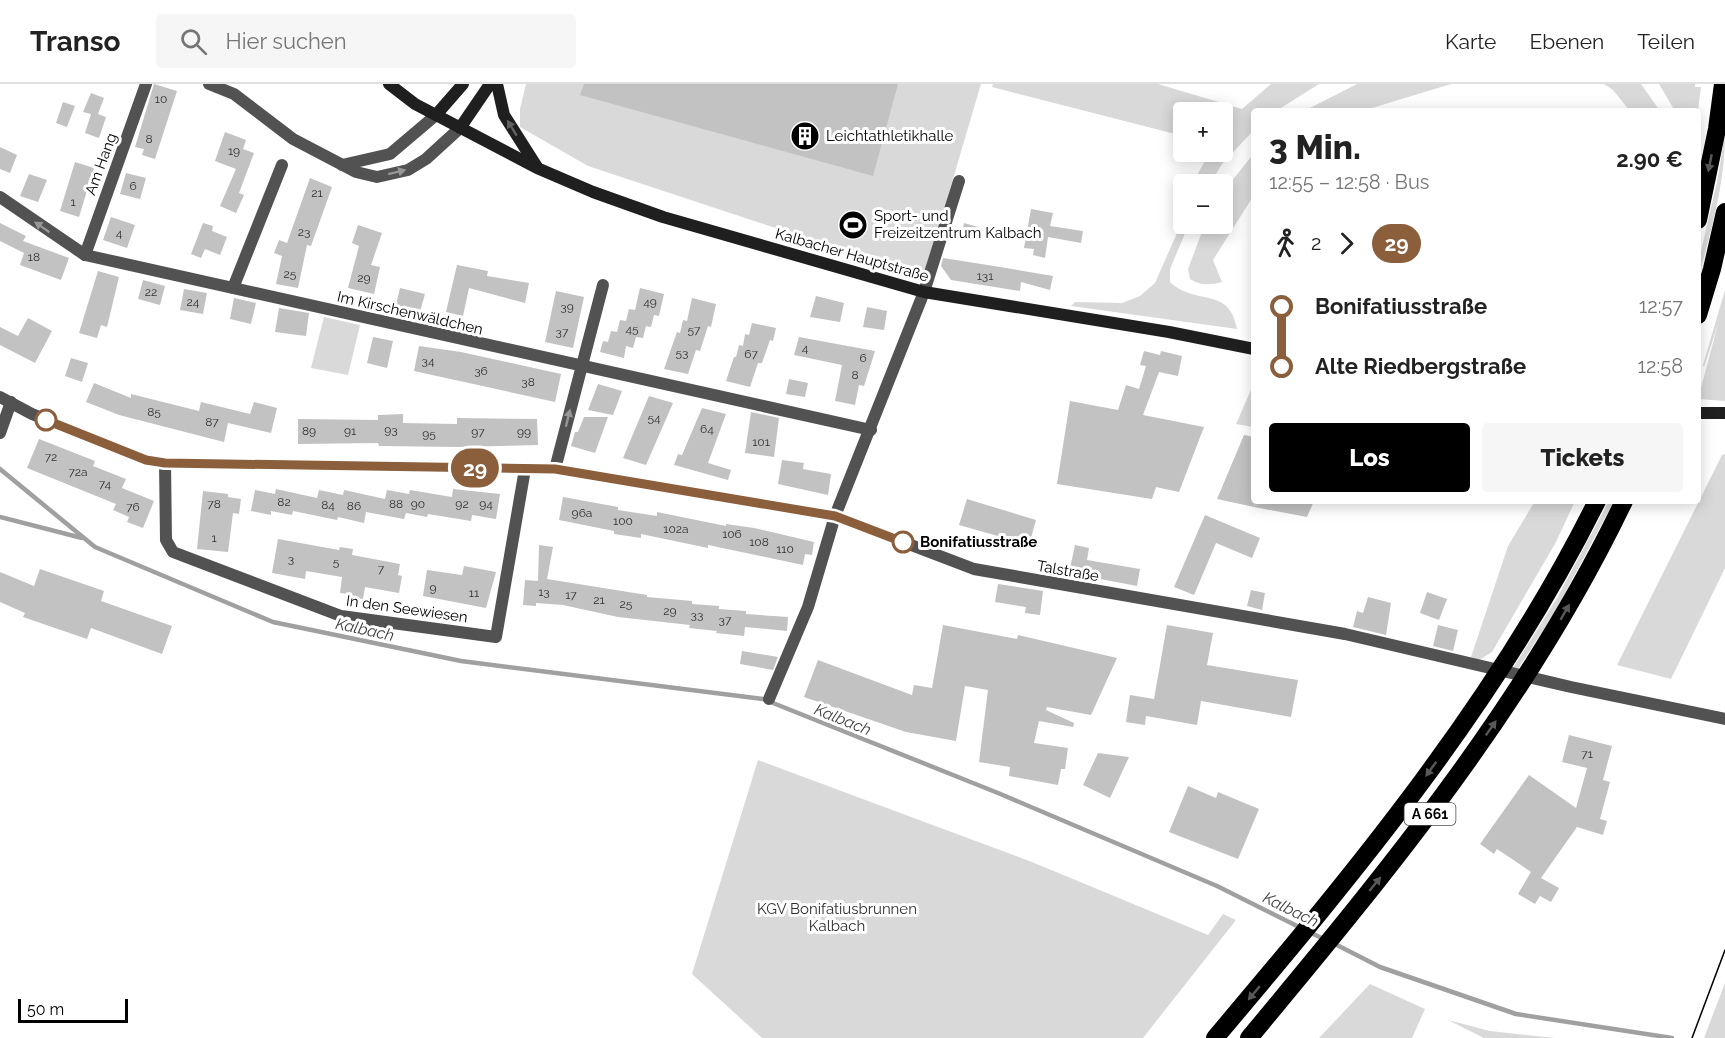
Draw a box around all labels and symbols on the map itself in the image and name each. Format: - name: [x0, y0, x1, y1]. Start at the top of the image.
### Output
- house number: 10: [155, 92, 167, 106]
- one-way arrow: [507, 119, 517, 136]
- building icon: Leichtathletikhalle: [789, 120, 821, 152]
- place label: Leichtathletikhalle: [826, 127, 954, 145]
- street label: Am Hang: [81, 130, 121, 198]
- house number: 8: [145, 132, 153, 146]
- house number: 19: [228, 144, 240, 158]
- one-way arrow: [1705, 153, 1714, 172]
- one-way arrow: [388, 167, 406, 177]
- house number: 6: [129, 179, 137, 193]
- house number: 21: [311, 186, 323, 200]
- house number: 1: [70, 195, 76, 209]
- place label: Sport- und Freizeitzentrum Kalbach: [874, 207, 1041, 242]
- sports icon: Sport- und Freizeitzentrum Kalbach: [837, 209, 869, 241]
- one-way arrow: [34, 221, 50, 233]
- street label: Kalbacher Hauptstraße: [773, 224, 931, 286]
- house number: 23: [298, 225, 310, 239]
- house number: 4: [116, 226, 123, 240]
- house number: 18: [28, 250, 40, 264]
- house number: 25: [284, 267, 297, 281]
- house number: 131: [977, 269, 993, 283]
- house number: 29: [357, 271, 371, 285]
- house number: 22: [145, 285, 157, 299]
- street label: Im Kirschenwäldchen: [335, 287, 485, 339]
- house number: 24: [187, 295, 200, 309]
- house number: 49: [643, 295, 657, 309]
- house number: 39: [560, 300, 574, 314]
- house number: 45: [625, 322, 639, 336]
- house number: 57: [688, 323, 701, 337]
- house number: 37: [556, 325, 569, 339]
- house number: 4: [802, 341, 809, 355]
- house number: 53: [676, 346, 688, 360]
- house number: 67: [744, 347, 758, 361]
- house number: 6: [859, 351, 867, 365]
- house number: 34: [422, 354, 435, 368]
- house number: 36: [474, 364, 488, 378]
- house number: 8: [851, 368, 859, 382]
- house number: 38: [521, 375, 535, 389]
- house number: 85: [147, 405, 161, 419]
- unlabelled marker: [35, 409, 57, 431]
- one-way arrow: [563, 409, 573, 427]
- house number: 54: [647, 411, 661, 425]
- house number: 87: [205, 415, 219, 429]
- house number: 64: [700, 422, 714, 436]
- house number: 93: [384, 423, 398, 437]
- house number: 89: [302, 424, 316, 438]
- house number: 91: [344, 424, 356, 438]
- house number: 97: [471, 425, 485, 439]
- house number: 99: [517, 425, 531, 439]
- house number: 95: [422, 427, 436, 441]
- house number: 101: [752, 435, 770, 449]
- line badge: 29: [448, 448, 502, 488]
- house number: 72: [45, 450, 57, 464]
- house number: 72a: [68, 465, 88, 479]
- house number: 74: [99, 477, 112, 491]
- house number: 82: [277, 495, 291, 509]
- house number: 78: [207, 497, 221, 511]
- house number: 88: [389, 497, 403, 511]
- house number: 90: [411, 497, 425, 511]
- house number: 92: [455, 497, 469, 511]
- house number: 94: [479, 497, 493, 511]
- house number: 84: [321, 498, 335, 512]
- house number: 86: [347, 499, 361, 513]
- house number: 76: [126, 500, 140, 514]
- house number: 96a: [572, 506, 592, 520]
- house number: 100: [613, 514, 633, 528]
- house number: 102a: [663, 522, 689, 536]
- house number: 106: [722, 527, 742, 541]
- house number: 1: [211, 531, 217, 545]
- marker: Bonifatiusstraße: [892, 531, 914, 553]
- place label: Bonifatiusstraße: [920, 533, 1037, 551]
- house number: 108: [749, 535, 769, 549]
- house number: 110: [776, 542, 794, 556]
- house number: 3: [288, 552, 294, 566]
- house number: 5: [333, 555, 340, 569]
- street label: Talstraße: [1036, 557, 1101, 585]
- house number: 7: [378, 562, 385, 576]
- house number: 9: [429, 581, 437, 595]
- house number: 13: [538, 585, 550, 599]
- house number: 11: [469, 586, 479, 600]
- house number: 17: [565, 588, 577, 602]
- street label: In den Seewiesen: [345, 592, 469, 626]
- house number: 21: [593, 593, 605, 607]
- house number: 25: [620, 597, 633, 611]
- one-way arrow: [1560, 603, 1570, 620]
- house number: 29: [663, 604, 677, 618]
- house number: 33: [691, 608, 703, 622]
- house number: 37: [719, 613, 732, 627]
- water label: Kalbach: [334, 614, 396, 645]
- water label: Kalbach: [812, 700, 874, 739]
- one-way arrow: [1485, 720, 1497, 736]
- house number: 71: [1581, 747, 1593, 761]
- one-way arrow: [1426, 761, 1437, 777]
- road number: A 661: [1404, 803, 1456, 825]
- one-way arrow: [1368, 876, 1381, 892]
- water label: Kalbach: [1260, 888, 1322, 931]
- park label: KGV Bonifatiusbrunnen Kalbach: [757, 900, 917, 935]
- one-way arrow: [1248, 985, 1260, 1000]
- scale bar: [18, 996, 128, 1024]

